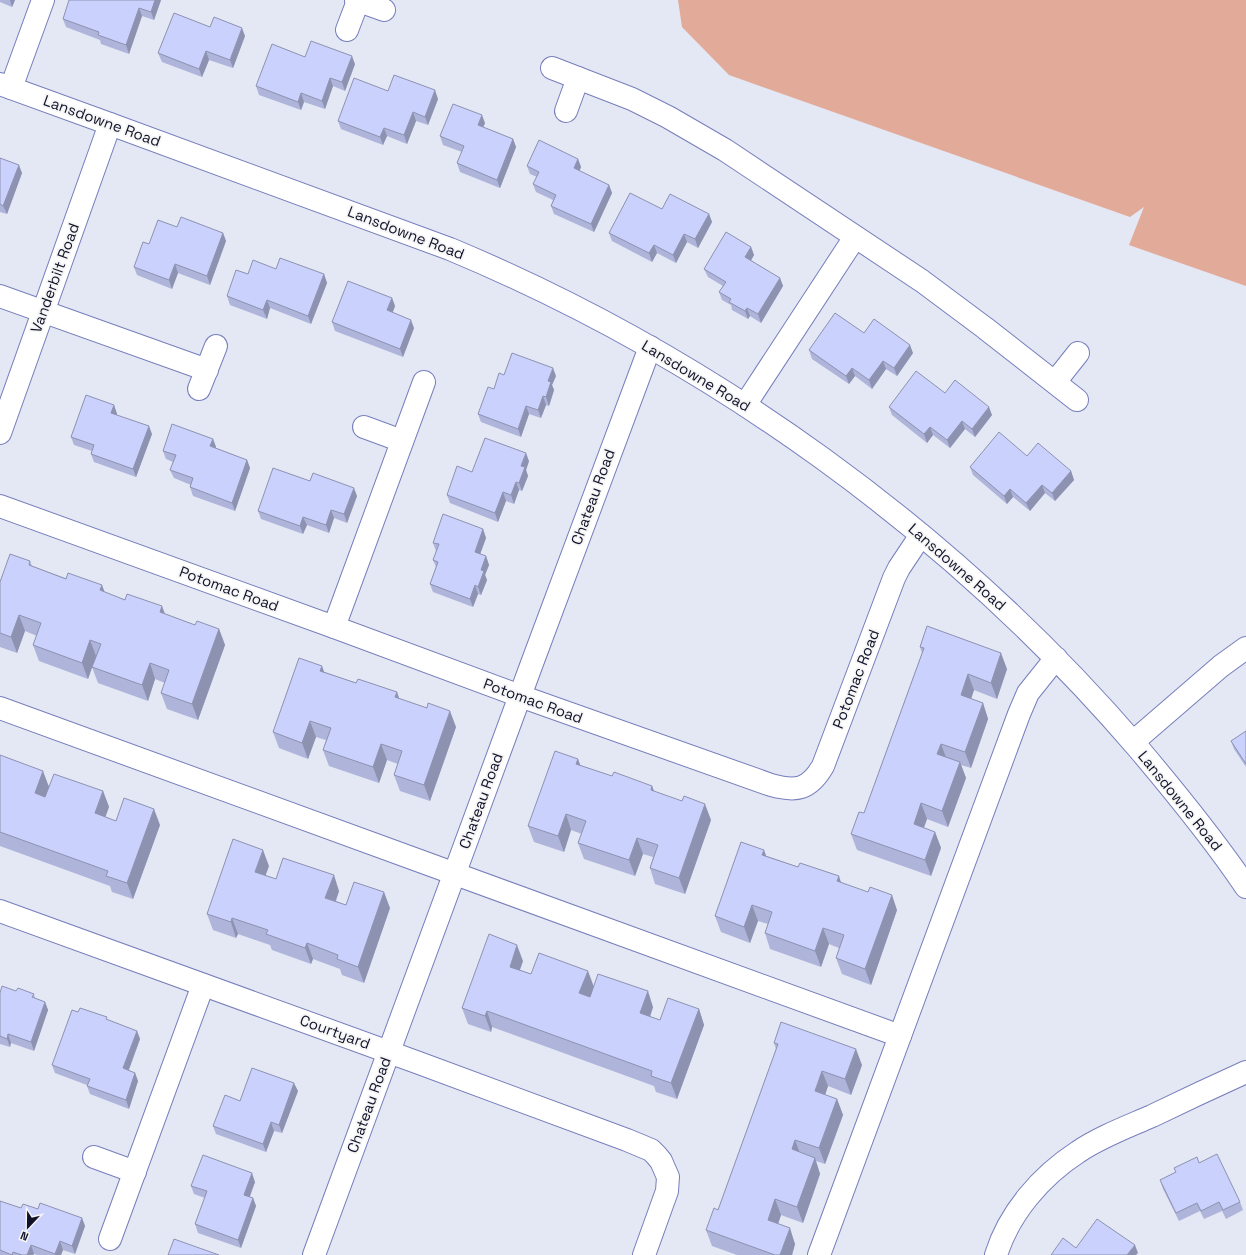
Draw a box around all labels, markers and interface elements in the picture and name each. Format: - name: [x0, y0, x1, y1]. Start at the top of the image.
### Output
- street label: Lansdowne Road: [41, 90, 163, 151]
- street label: Lansdowne Road: [345, 202, 467, 264]
- street label: Vanderbilt Road: [26, 220, 83, 335]
- street label: Lansdowne Road: [638, 336, 754, 416]
- street label: Chateau Road: [566, 446, 619, 547]
- street label: Lansdowne Road: [905, 519, 1010, 614]
- street label: Potomac Road: [177, 562, 282, 615]
- street label: Potomac Road: [828, 627, 883, 731]
- street label: Potomac Road: [481, 674, 586, 727]
- street label: Lansdowne Road: [1134, 747, 1227, 855]
- street label: Chateau Road: [454, 750, 507, 851]
- street label: Courtyard: [297, 1010, 373, 1053]
- street label: Chateau Road: [342, 1054, 395, 1155]
- north arrow: [8, 1207, 48, 1247]
- text: N: [18, 1228, 30, 1244]

